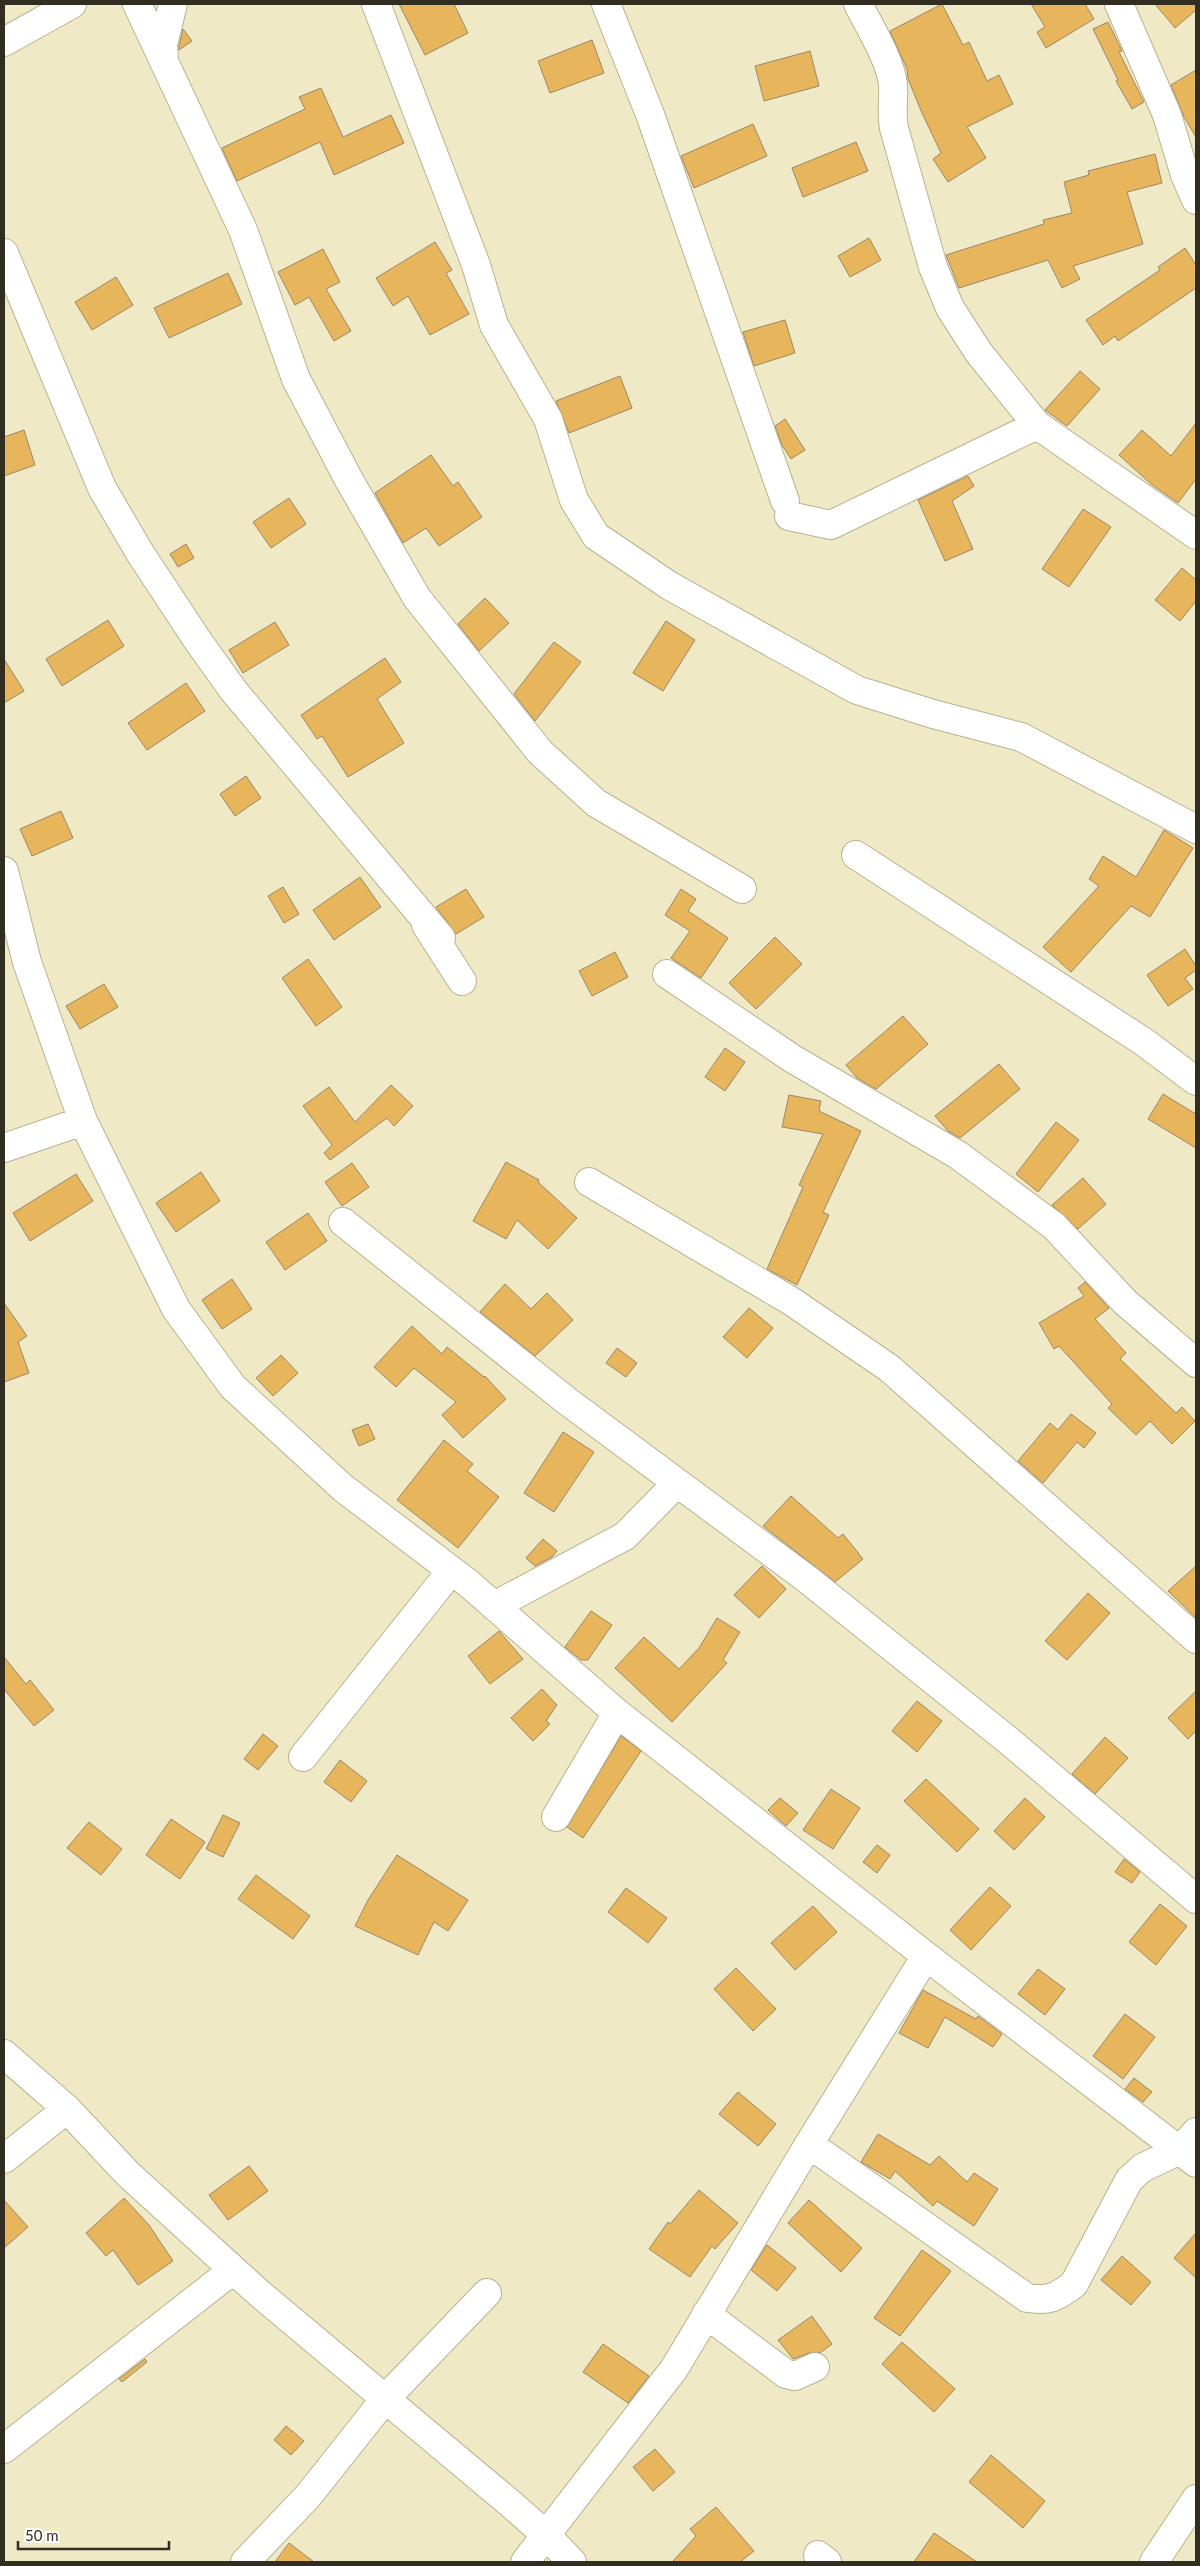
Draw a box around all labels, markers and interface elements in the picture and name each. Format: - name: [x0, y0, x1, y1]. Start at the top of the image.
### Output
- scale bar: [18, 2518, 169, 2550]
- text: 50 m: [25, 2526, 59, 2544]

